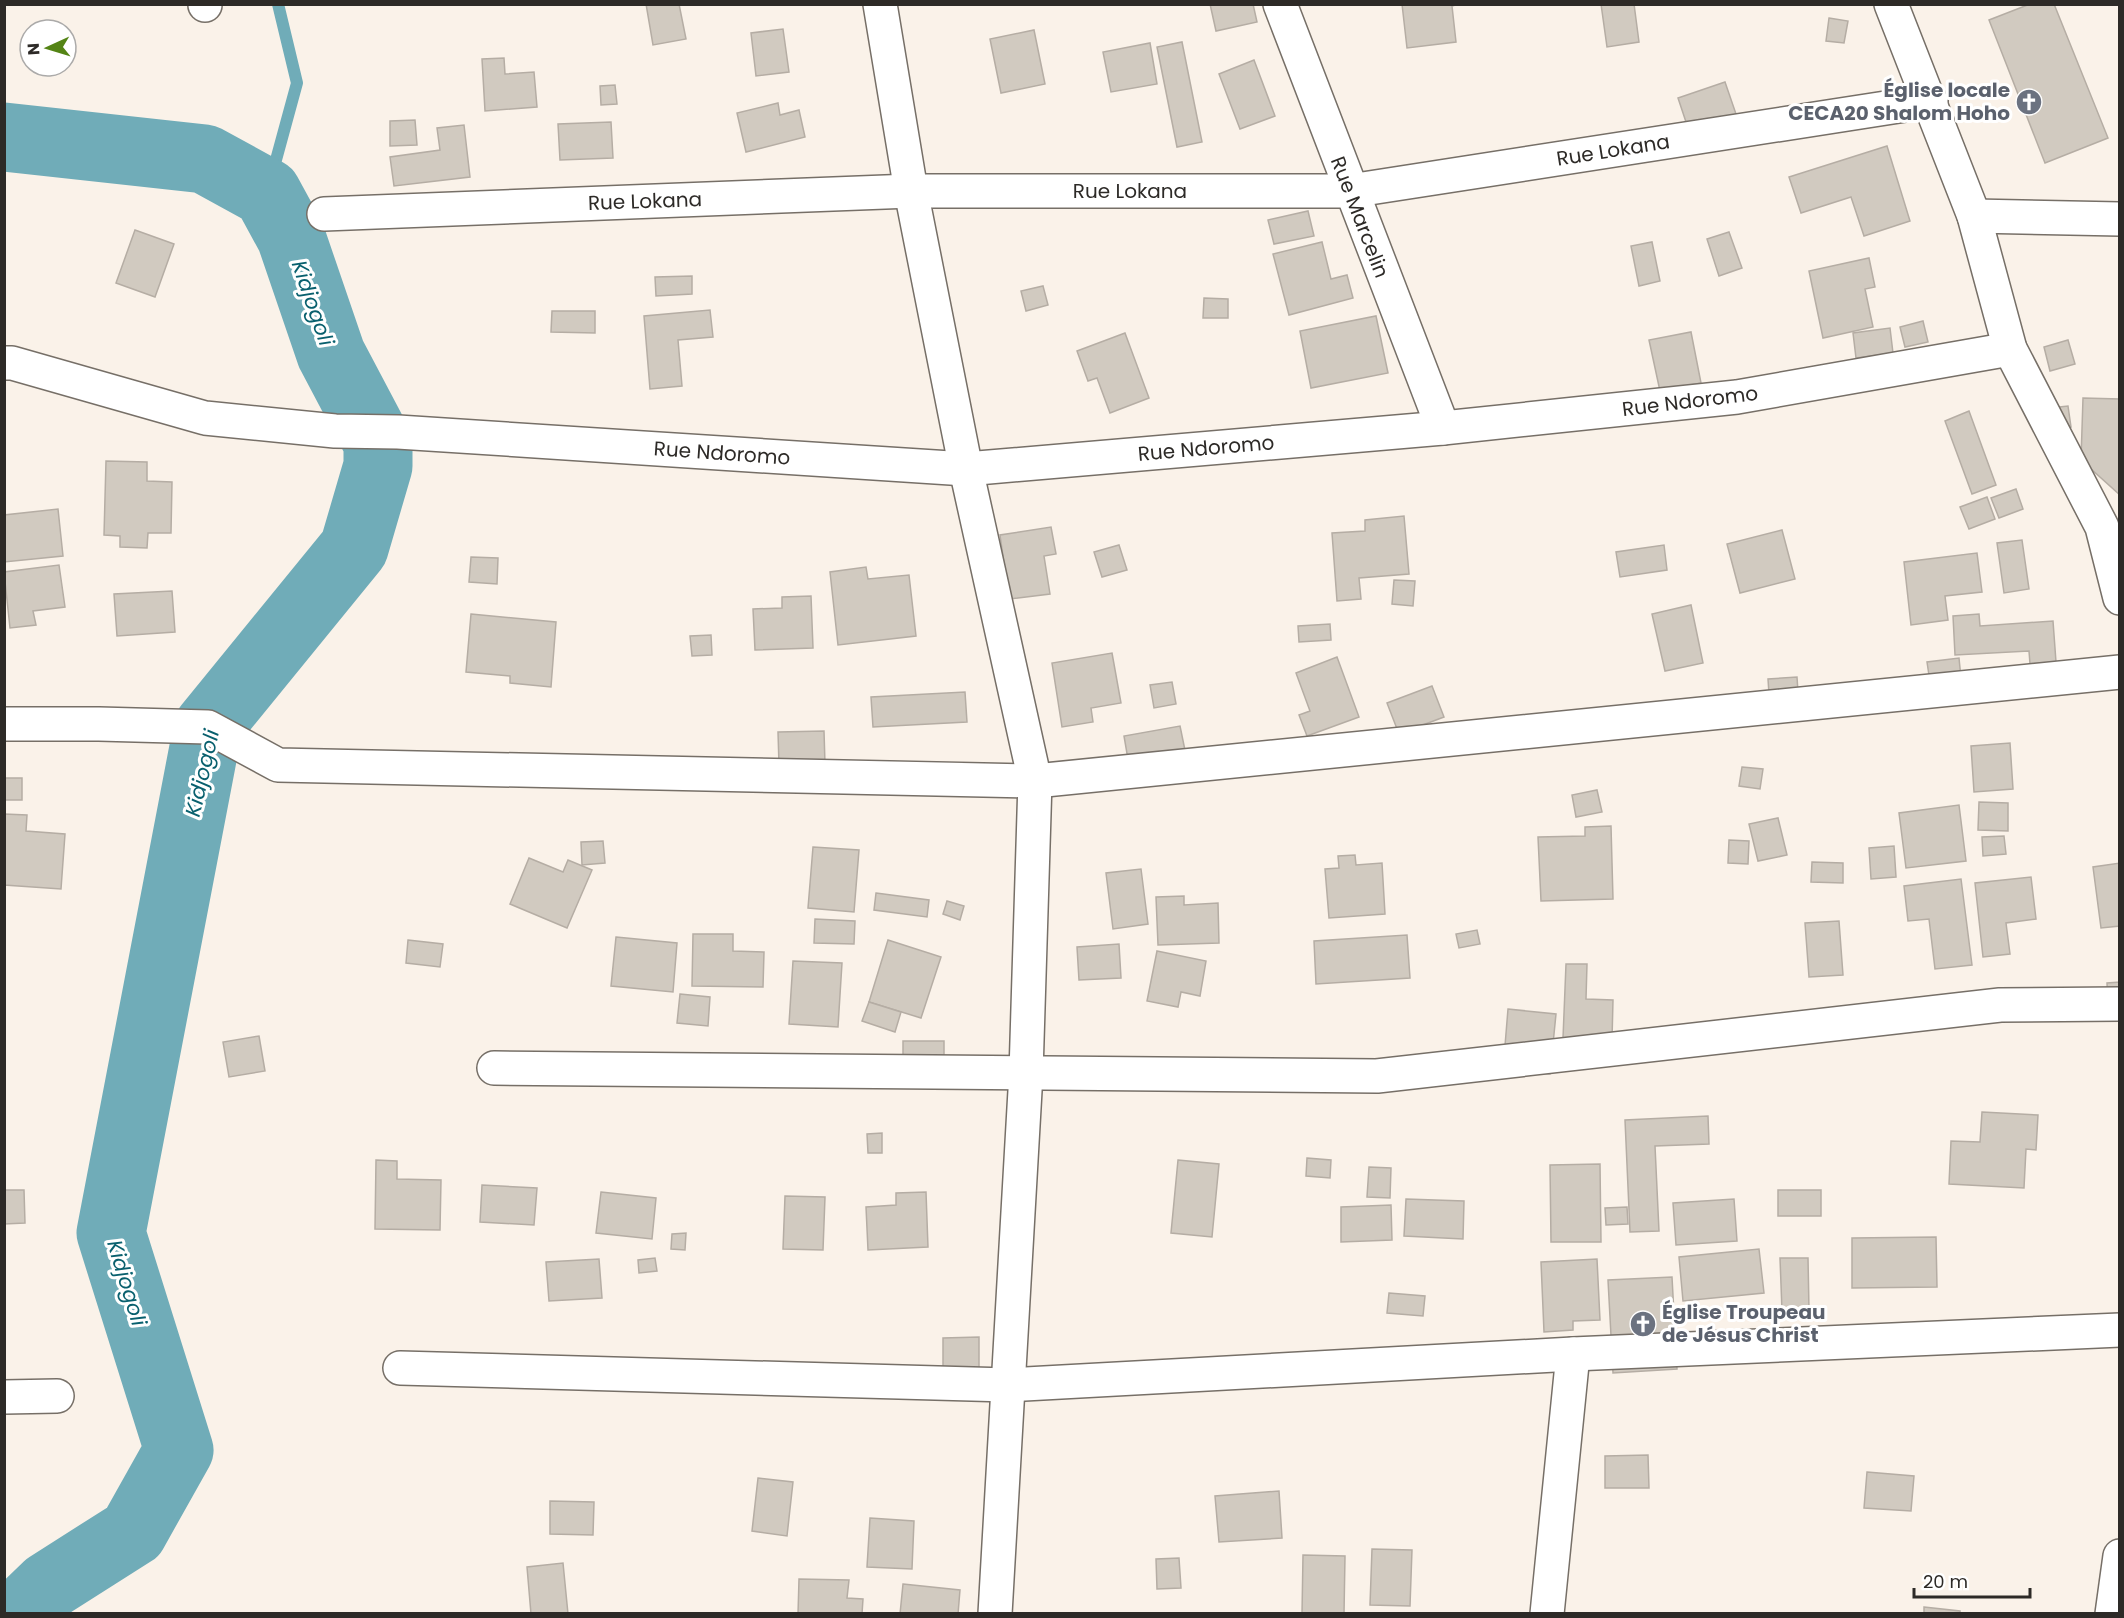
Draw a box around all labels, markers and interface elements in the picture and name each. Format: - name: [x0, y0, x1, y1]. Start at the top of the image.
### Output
- north arrow: [18, 18, 78, 78]
- text: N: [22, 42, 45, 56]
- place label: Église locale CECA20 Shalom Hoho: [1788, 76, 2010, 127]
- church icon: Église locale CECA20 Shalom Hoho: [2014, 87, 2044, 117]
- street label: Rue Lokana: [1554, 127, 1672, 173]
- street label: Rue Marcelin: [1324, 152, 1396, 282]
- street label: Rue Lokana: [1073, 177, 1187, 205]
- street label: Rue Lokana: [587, 185, 703, 217]
- water label: Kidjogoli: [285, 256, 341, 350]
- street label: Rue Ndoromo: [1620, 379, 1760, 423]
- street label: Rue Ndoromo: [1137, 428, 1275, 468]
- street label: Rue Ndoromo: [653, 434, 791, 472]
- water label: Kidjogoli: [178, 726, 226, 819]
- water label: Kidjogoli: [100, 1236, 154, 1330]
- place label: Église Troupeau de Jésus Christ: [1662, 1298, 1825, 1349]
- church icon: Église Troupeau de Jésus Christ: [1628, 1309, 1658, 1339]
- scale bar: [1914, 1561, 2030, 1599]
- text: 20 m: [1923, 1569, 1968, 1594]

